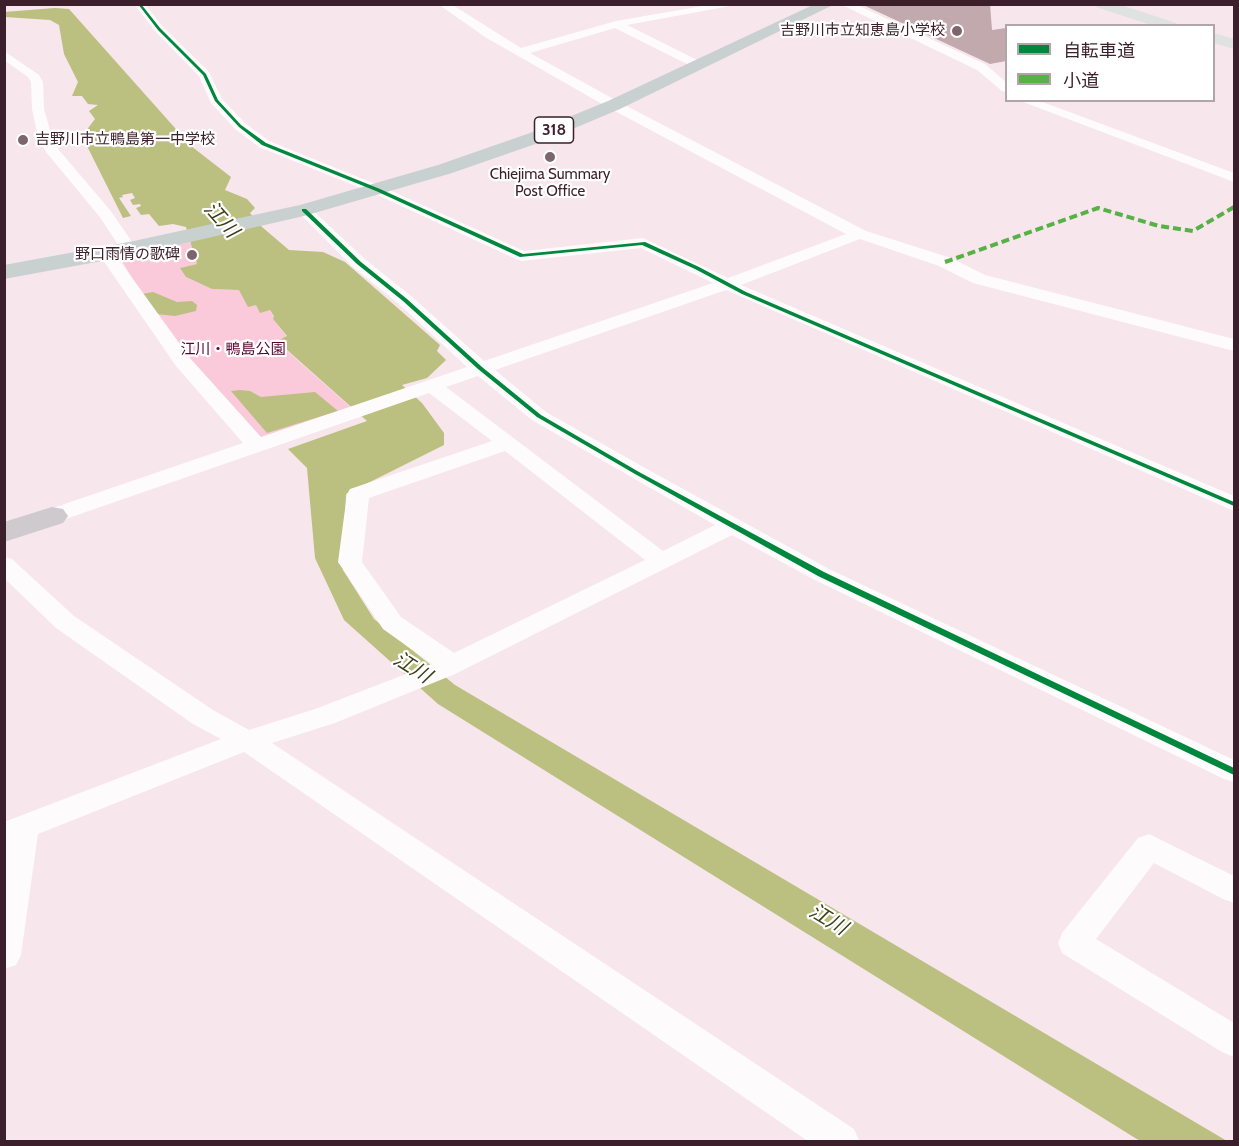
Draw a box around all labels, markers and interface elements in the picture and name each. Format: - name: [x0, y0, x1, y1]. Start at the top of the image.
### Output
- place label: 吉野川市立知恵島小学校: [780, 22, 945, 40]
- marker: 吉野川市立知恵島小学校: [950, 24, 964, 38]
- legend: [1005, 24, 1215, 102]
- text: 自転車道: [1063, 40, 1135, 62]
- text: 小道: [1063, 70, 1099, 92]
- road number: 318: [534, 117, 574, 143]
- place label: 吉野川市立鴨島第一中学校: [35, 131, 215, 149]
- marker: 吉野川市立鴨島第一中学校: [16, 133, 30, 147]
- marker: Chiejima Summary Post Office: [543, 150, 557, 164]
- place label: Chiejima Summary Post Office: [490, 166, 610, 201]
- water label: 江川: [199, 197, 243, 243]
- place label: 野口雨情の歌碑: [75, 246, 180, 264]
- marker: 野口雨情の歌碑: [185, 248, 199, 262]
- park label: 江川・鴨島公園: [181, 341, 285, 359]
- water label: 江川: [389, 647, 435, 689]
- water label: 江川: [805, 899, 851, 941]

